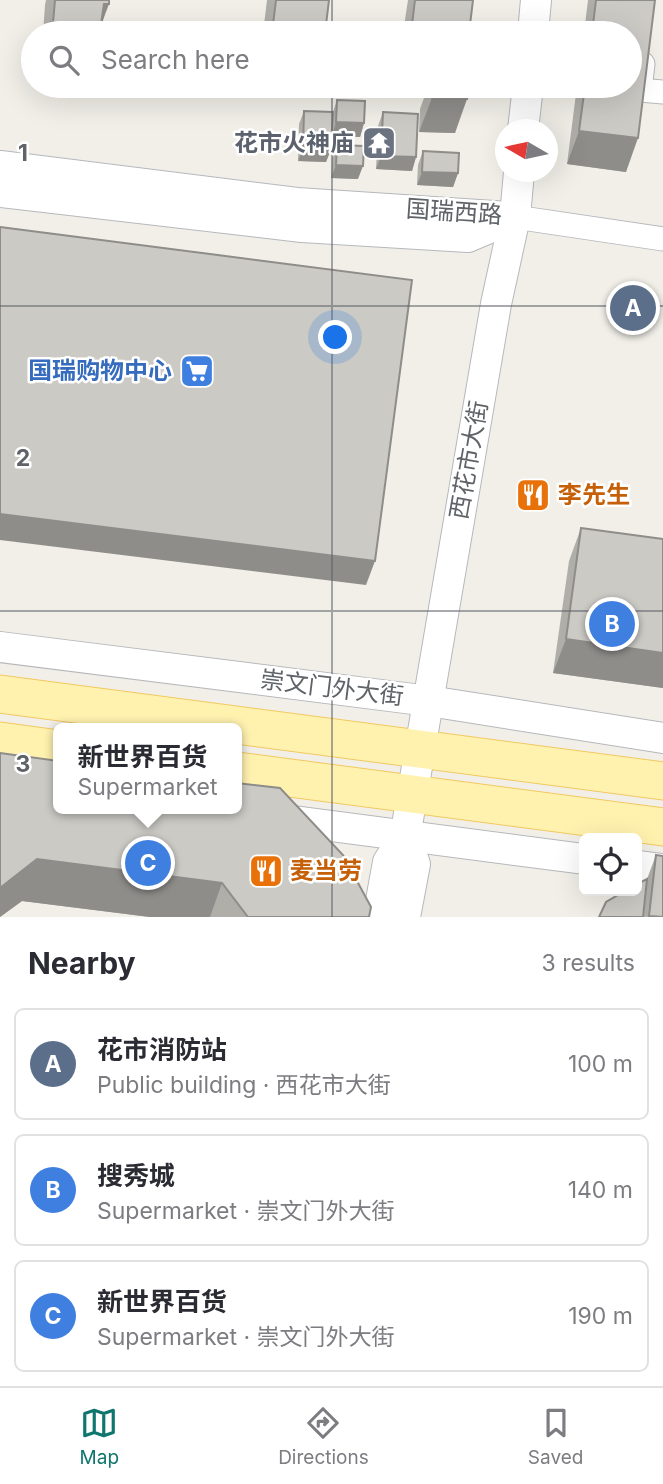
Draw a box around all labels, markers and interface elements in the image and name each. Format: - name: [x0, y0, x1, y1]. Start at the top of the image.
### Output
- search box: [21, 21, 642, 98]
- icon: search: [45, 41, 83, 79]
- text: Search here: [101, 44, 250, 75]
- north arrow: [495, 119, 558, 182]
- temple icon: 花市火神庙: [360, 124, 398, 162]
- place label: 花市火神庙: [234, 128, 354, 157]
- text: 1: [18, 139, 28, 167]
- street label: 国瑞西路: [405, 194, 503, 229]
- pin: A: [610, 282, 656, 334]
- your location: [318, 320, 352, 354]
- supermarket icon: 国瑞购物中心: [178, 352, 216, 390]
- place label: 国瑞购物中心: [28, 356, 172, 385]
- street label: 西花市大街: [444, 398, 493, 522]
- text: 2: [16, 444, 30, 472]
- restaurant icon: 李先生: [514, 476, 552, 514]
- place label: 李先生: [558, 480, 630, 509]
- pin: B: [589, 598, 635, 650]
- street label: 崇文门外大街: [259, 664, 405, 711]
- popup: [53, 723, 242, 814]
- text: 新世界百货: [78, 741, 208, 772]
- text: 3: [16, 750, 30, 778]
- text: Supermarket: [78, 773, 218, 801]
- map controls: [579, 833, 642, 896]
- button: locate: [579, 833, 642, 896]
- pin: C: [125, 837, 171, 889]
- restaurant icon: 麦当劳: [247, 852, 285, 890]
- place label: 麦当劳: [290, 856, 362, 885]
- text: Nearby: [28, 945, 136, 981]
- text: 3 results: [542, 949, 635, 977]
- text: 花市消防站: [97, 1034, 227, 1065]
- text: A: [44, 1050, 62, 1078]
- text: 100 m: [568, 1050, 633, 1078]
- text: Public building · 西花市大街: [97, 1071, 391, 1099]
- text: 搜秀城: [97, 1160, 175, 1191]
- text: B: [45, 1176, 61, 1204]
- text: 140 m: [568, 1176, 633, 1204]
- text: Supermarket · 崇文门外大街: [97, 1197, 395, 1225]
- text: 新世界百货: [97, 1286, 227, 1317]
- text: C: [44, 1302, 62, 1330]
- text: 190 m: [568, 1302, 633, 1330]
- text: Supermarket · 崇文门外大街: [97, 1323, 395, 1351]
- tab: Map: [80, 1404, 119, 1469]
- tab: Directions: [278, 1404, 369, 1469]
- tab: Saved: [528, 1404, 583, 1469]

